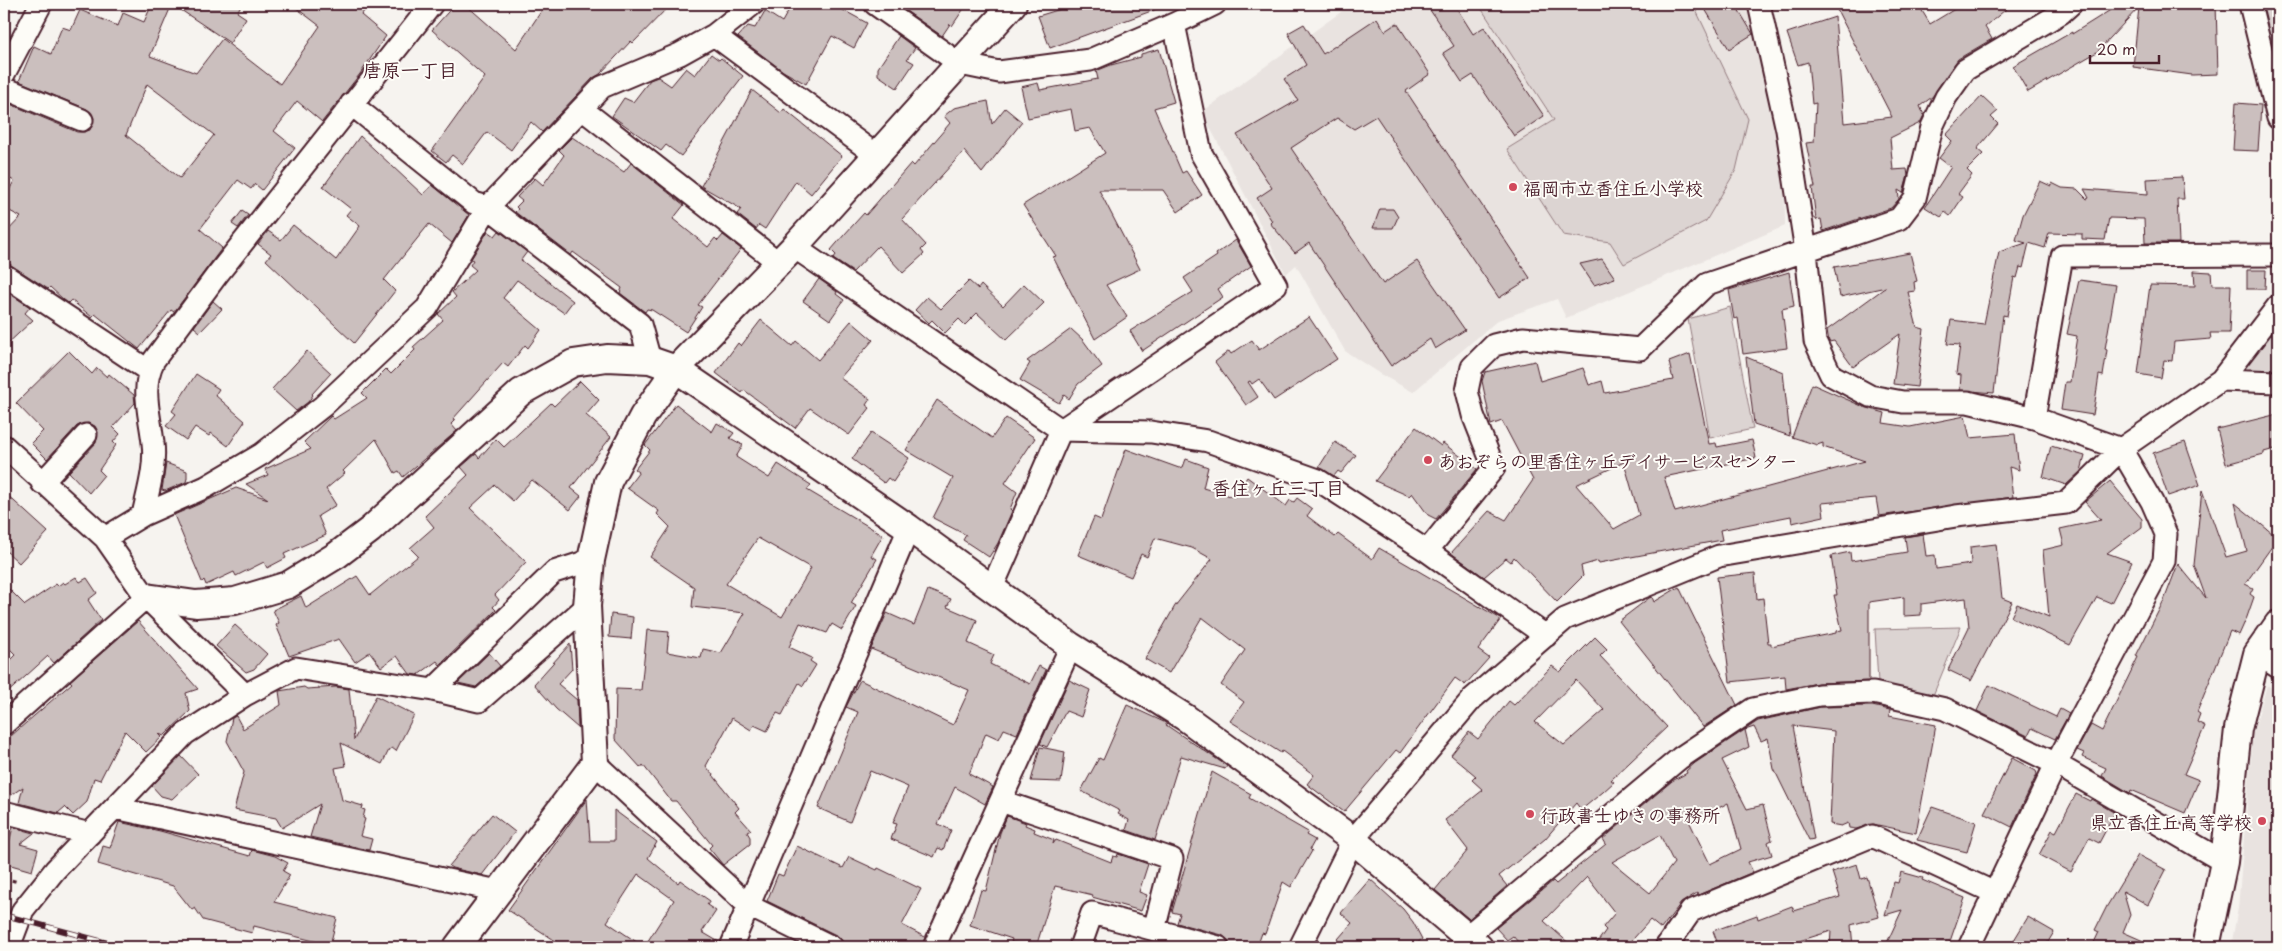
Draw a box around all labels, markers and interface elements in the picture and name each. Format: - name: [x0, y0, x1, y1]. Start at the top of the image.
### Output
- scale bar: [2090, 32, 2158, 64]
- text: 20 m: [2097, 37, 2136, 60]
- district label: 唐原一丁目: [362, 55, 458, 83]
- place label: 福岡市立香住丘小学校: [1523, 174, 1703, 201]
- marker: 福岡市立香住丘小学校: [1507, 181, 1519, 193]
- place label: あおぞらの里香住ヶ丘デイサービスセンター: [1438, 447, 1797, 474]
- marker: あおぞらの里香住ヶ丘デイサービスセンター: [1422, 454, 1434, 466]
- district label: 香住ヶ丘三丁目: [1211, 473, 1345, 501]
- place label: 行政書士ゆきの事務所: [1540, 801, 1720, 828]
- marker: 行政書士ゆきの事務所: [1524, 808, 1536, 820]
- place label: 県立香住丘高等学校: [2090, 808, 2252, 835]
- marker: 県立香住丘高等学校: [2256, 815, 2268, 827]

